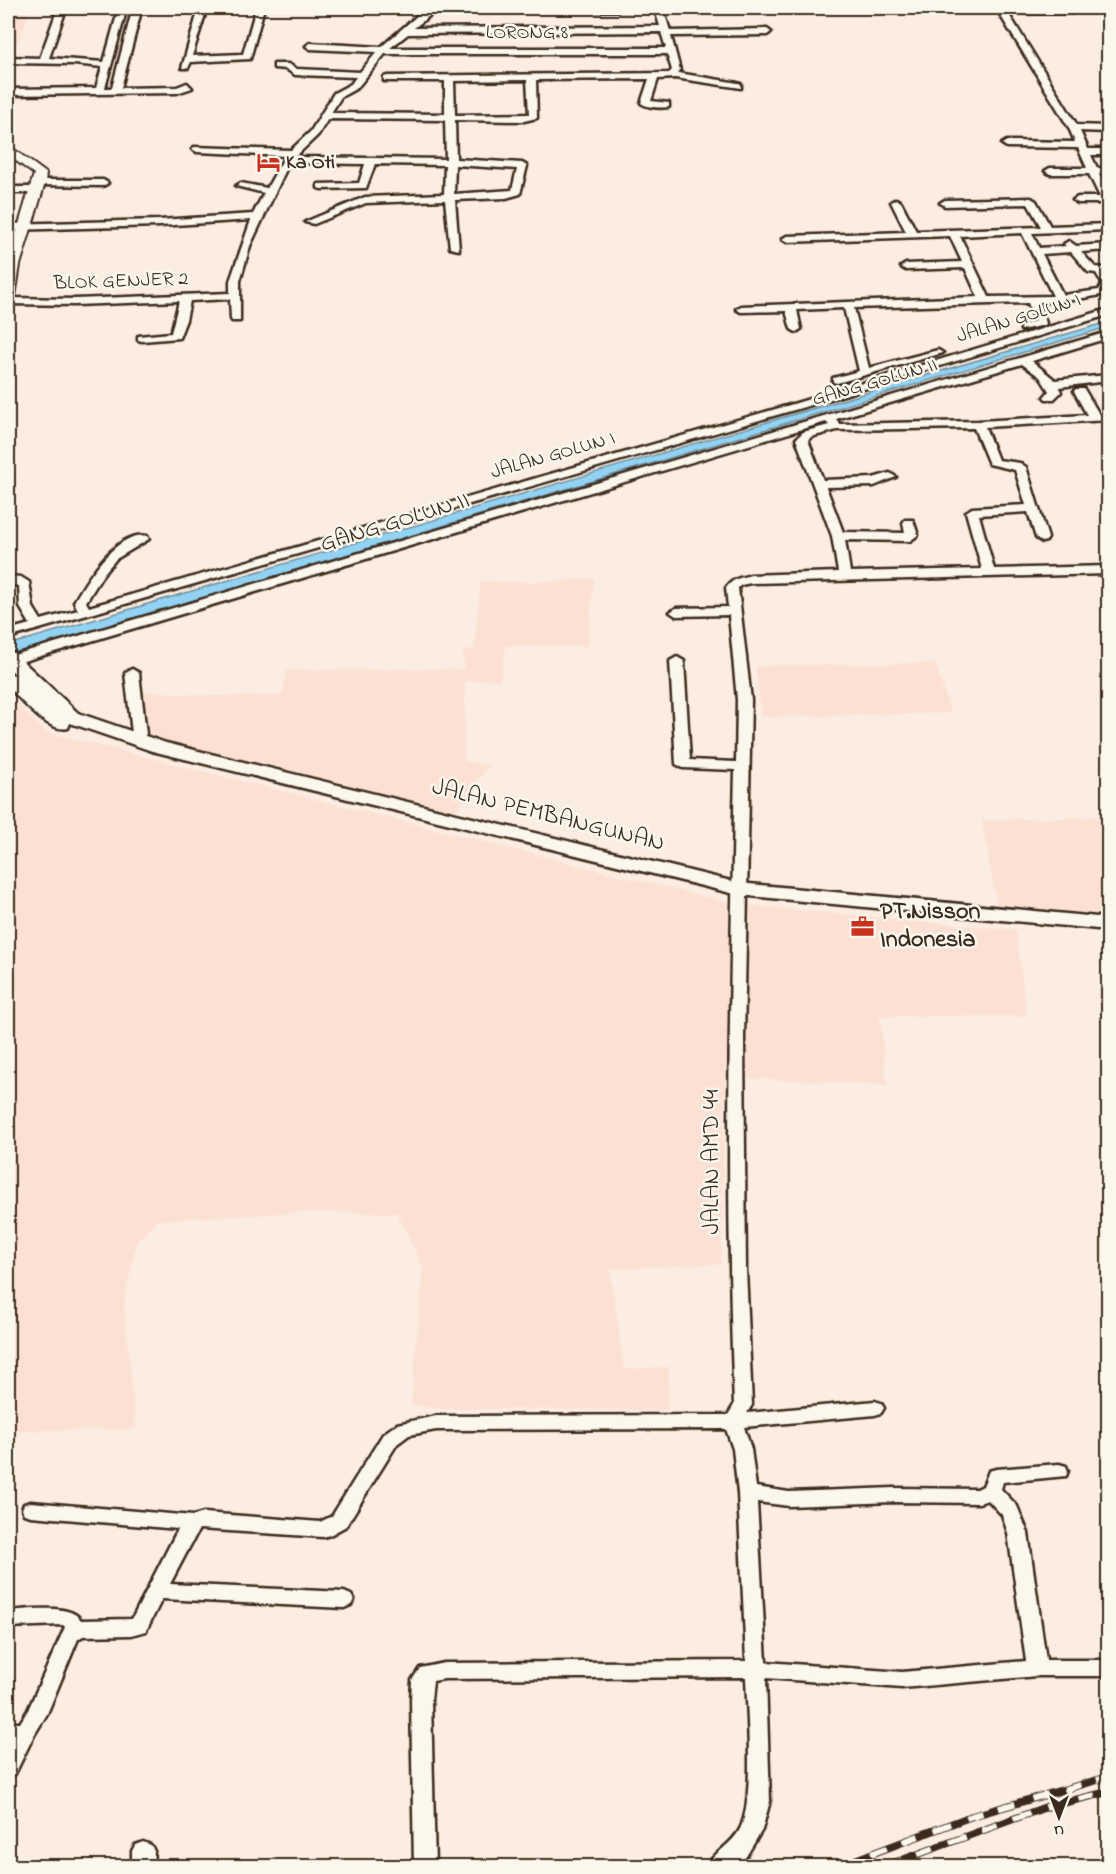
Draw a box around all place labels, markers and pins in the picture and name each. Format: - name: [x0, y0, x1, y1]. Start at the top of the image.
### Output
- place label: Ka Oti: [286, 149, 335, 178]
- hotel icon: Ka Oti: [255, 150, 281, 176]
- place label: PT.Nisson Indonesia: [880, 895, 981, 958]
- office icon: PT.Nisson Indonesia: [849, 913, 875, 939]

